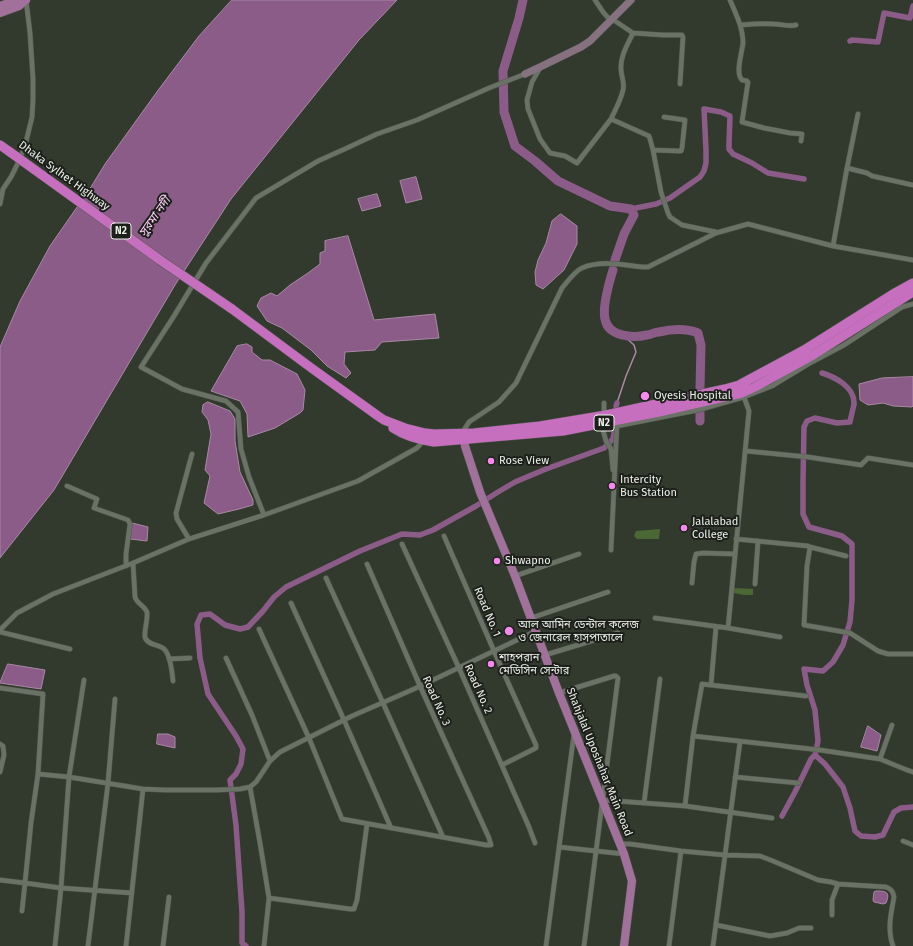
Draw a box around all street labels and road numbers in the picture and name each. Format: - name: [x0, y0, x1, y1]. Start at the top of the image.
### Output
- street label: Dhaka Sylhet Highway: [16, 138, 112, 214]
- road number: N2: [111, 223, 131, 239]
- road number: N2: [594, 415, 614, 431]
- street label: Road No. 1: [471, 585, 503, 639]
- street label: Road No. 2: [461, 662, 495, 716]
- street label: Road No. 3: [419, 674, 453, 728]
- street label: Shahjalal Uposhahar Main Road: [563, 686, 635, 838]

